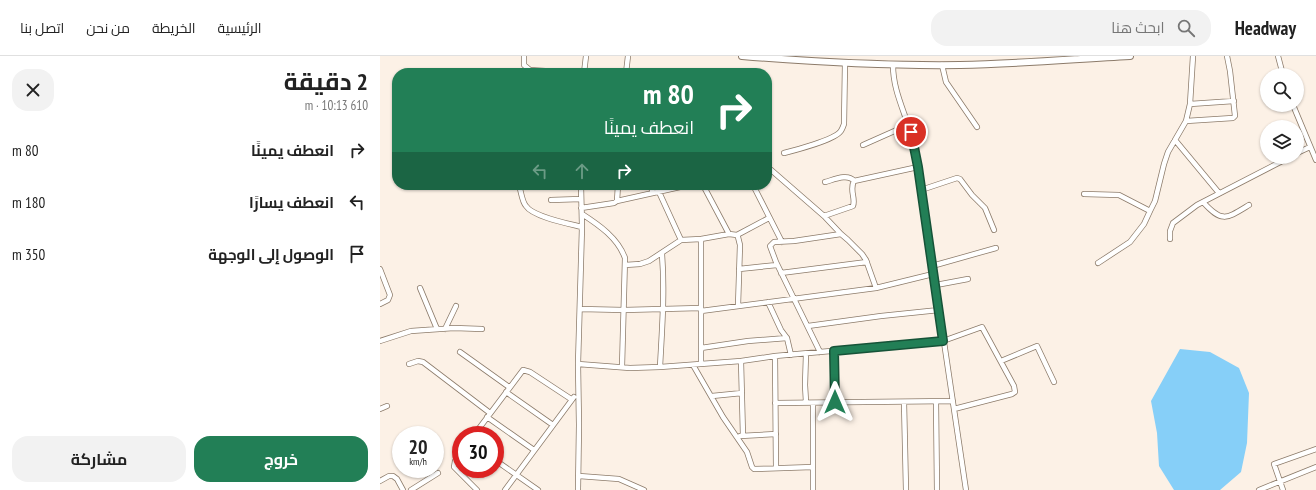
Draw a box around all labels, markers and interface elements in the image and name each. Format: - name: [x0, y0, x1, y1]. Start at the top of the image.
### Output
- search box: [931, 10, 1211, 46]
- text: Headway: [1235, 16, 1296, 40]
- icon: search: [1175, 17, 1197, 39]
- text: ابحث هنا: [1111, 18, 1165, 37]
- text: اتصل بنا: [20, 19, 64, 37]
- text: من نحن: [86, 19, 130, 37]
- text: الخريطة: [152, 19, 196, 37]
- text: الرئيسية: [218, 19, 262, 37]
- text: 2 دقيقة: [284, 66, 368, 97]
- map controls: [1260, 68, 1304, 164]
- button: search: [1260, 68, 1304, 112]
- button: close: [12, 69, 54, 111]
- text: 80 m: [643, 75, 694, 112]
- icon: right: [708, 84, 760, 136]
- text: 610 m · 10:13: [305, 97, 368, 114]
- pin: [894, 115, 928, 149]
- text: انعطف يمينًا: [604, 116, 694, 139]
- button: layers: [1260, 120, 1304, 164]
- icon: arrive: [900, 121, 922, 143]
- icon: right: [346, 139, 368, 161]
- text: 80 m: [12, 141, 38, 160]
- text: انعطف يمينًا: [251, 141, 334, 160]
- icon: left: [529, 160, 551, 182]
- icon: ahead: [571, 160, 593, 182]
- icon: right: [613, 160, 635, 182]
- icon: left: [346, 191, 368, 213]
- text: 180 m: [12, 193, 45, 212]
- text: انعطف يسارًا: [249, 193, 334, 212]
- icon: arrive: [346, 243, 368, 265]
- text: 350 m: [12, 245, 45, 264]
- text: الوصول إلى الوجهة: [208, 245, 334, 264]
- position arrow: [814, 381, 856, 423]
- speed limit sign: 30: [452, 426, 504, 478]
- text: 20: [408, 434, 428, 460]
- button: مشاركة: [12, 436, 186, 482]
- button: خروج: [194, 436, 368, 482]
- text: km/h: [409, 455, 427, 468]

